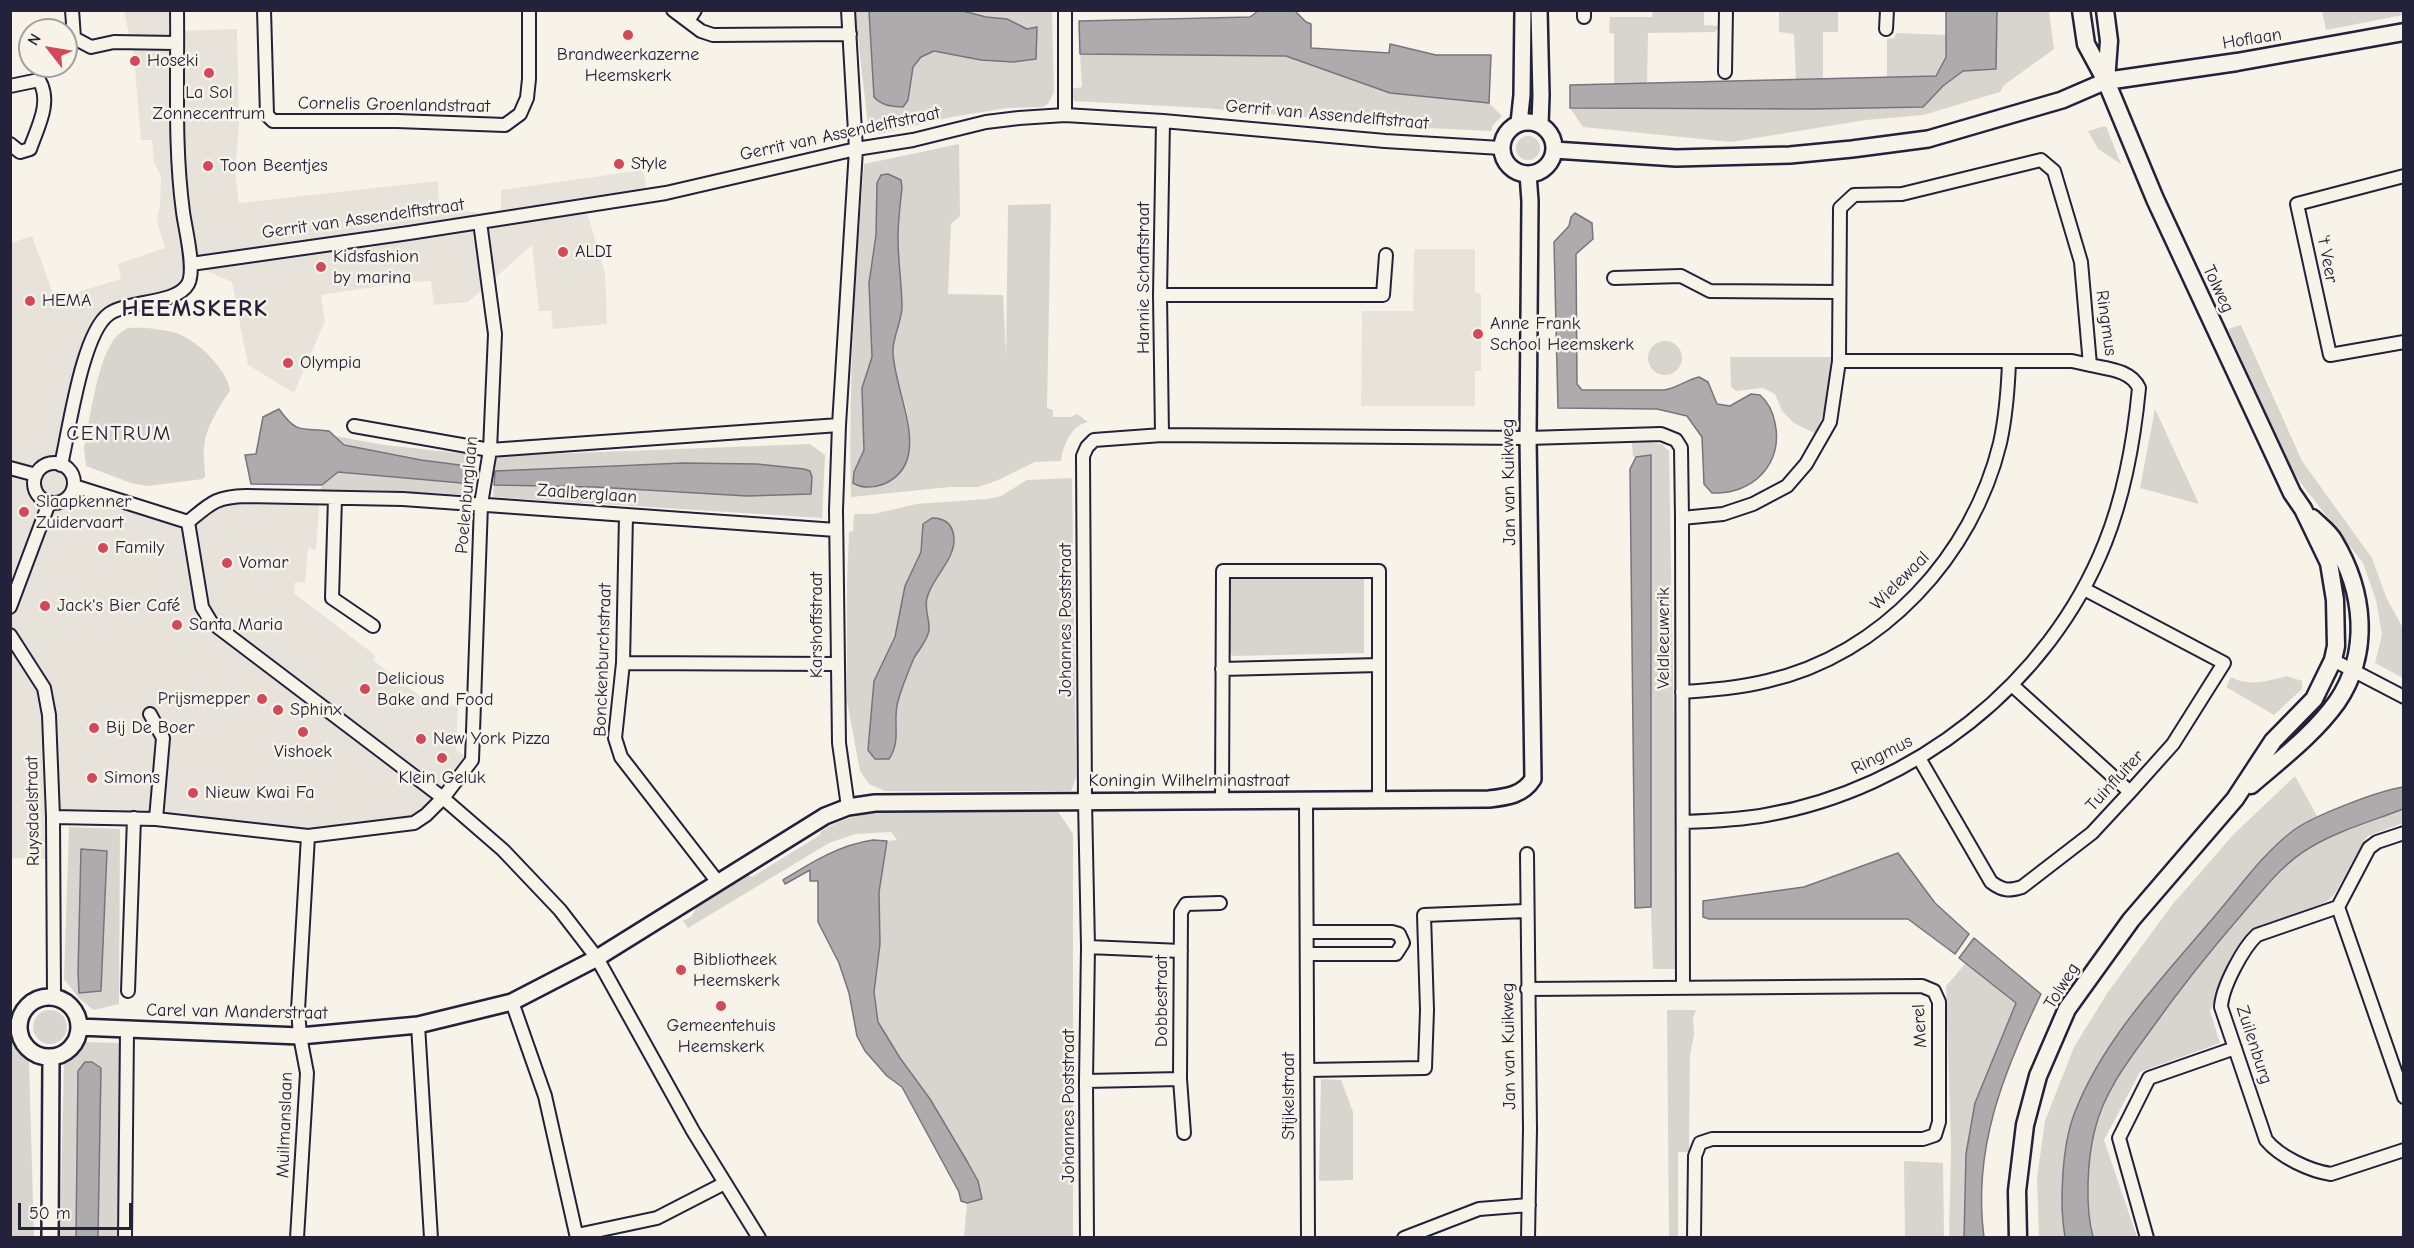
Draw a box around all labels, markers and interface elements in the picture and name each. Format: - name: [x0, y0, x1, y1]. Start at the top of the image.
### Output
- north arrow: [18, 18, 78, 78]
- street label: Hoflaan: [2221, 24, 2283, 54]
- marker: Brandweerkazerne Heemskerk: [621, 28, 635, 42]
- text: N: [24, 31, 45, 49]
- place label: Brandweerkazerne Heemskerk: [557, 44, 699, 86]
- place label: Hoseki: [147, 50, 199, 72]
- marker: Hoseki: [128, 54, 142, 68]
- marker: La Sol Zonnecentrum: [202, 66, 216, 80]
- place label: La Sol Zonnecentrum: [153, 82, 265, 124]
- street label: Cornelis Groenlandstraat: [298, 93, 490, 117]
- street label: Gerrit van Assendelftstraat: [1224, 95, 1430, 135]
- street label: Gerrit van Assendelftstraat: [738, 102, 942, 166]
- place label: Style: [631, 153, 667, 175]
- place label: Toon Beentjes: [220, 155, 328, 177]
- marker: Style: [612, 157, 626, 171]
- marker: Toon Beentjes: [201, 159, 215, 173]
- street label: Gerrit van Assendelftstraat: [260, 194, 466, 244]
- street label: Hannie Schaftstraat: [1133, 202, 1155, 354]
- street label: 't Veer: [2312, 233, 2342, 285]
- place label: ALDI: [575, 241, 612, 263]
- marker: ALDI: [556, 245, 570, 259]
- place label: Kidsfashion by marina: [333, 246, 419, 288]
- marker: Kidsfashion by marina: [314, 260, 328, 274]
- street label: Tolweg: [2198, 262, 2238, 316]
- street label: Ringmus: [2091, 289, 2121, 357]
- place label: HEMA: [42, 290, 91, 312]
- marker: HEMA: [23, 294, 37, 308]
- district label: HEEMSKERK: [122, 295, 268, 323]
- place label: Anne Frank School Heemskerk: [1490, 313, 1634, 356]
- marker: Anne Frank School Heemskerk: [1471, 327, 1485, 341]
- place label: Olympia: [300, 352, 361, 374]
- marker: Olympia: [281, 356, 295, 370]
- street label: Jan van Kuikweg: [1497, 418, 1521, 546]
- district label: CENTRUM: [66, 421, 172, 447]
- street label: Poelenburglaan: [451, 435, 483, 555]
- street label: Zaalberglaan: [536, 480, 638, 508]
- place label: Slaapkenner Zuidervaart: [36, 491, 131, 534]
- marker: Slaapkenner Zuidervaart: [17, 505, 31, 519]
- place label: Family: [115, 537, 165, 559]
- marker: Family: [96, 541, 110, 555]
- street label: Johannes Poststraat: [1055, 543, 1077, 697]
- street label: Wielewaal: [1866, 547, 1934, 615]
- place label: Vomar: [239, 552, 288, 574]
- marker: Vomar: [220, 556, 234, 570]
- street label: Karshoffstraat: [806, 572, 828, 678]
- street label: Bonckenburchstraat: [590, 583, 616, 737]
- street label: Veldleeuwerik: [1653, 587, 1675, 689]
- place label: Jack's Bier Café: [57, 595, 180, 617]
- marker: Jack's Bier Café: [38, 599, 52, 613]
- place label: Santa Maria: [189, 614, 283, 636]
- marker: Santa Maria: [170, 618, 184, 632]
- place label: Delicious Bake and Food: [377, 668, 494, 710]
- marker: Delicious Bake and Food: [358, 682, 372, 696]
- place label: Prijsmepper: [158, 688, 250, 710]
- marker: Prijsmepper: [255, 692, 269, 706]
- place label: Sphinx: [290, 699, 342, 721]
- marker: Sphinx: [271, 703, 285, 717]
- place label: Bij De Boer: [106, 717, 195, 739]
- marker: Bij De Boer: [87, 721, 101, 735]
- marker: Vishoek: [296, 725, 310, 739]
- place label: New York Pizza: [433, 728, 550, 750]
- street label: Ringmus: [1848, 730, 1916, 780]
- marker: New York Pizza: [414, 732, 428, 746]
- place label: Vishoek: [274, 741, 332, 763]
- street label: Tuinfluiter: [2081, 746, 2149, 816]
- marker: Klein Geluk: [435, 751, 449, 765]
- street label: Ruysdaelstraat: [21, 756, 45, 866]
- place label: Simons: [104, 767, 160, 789]
- place label: Klein Geluk: [399, 767, 485, 789]
- street label: Koningin Wilhelminastraat: [1089, 770, 1289, 792]
- marker: Simons: [85, 771, 99, 785]
- place label: Nieuw Kwai Fa: [205, 782, 314, 804]
- marker: Nieuw Kwai Fa: [186, 786, 200, 800]
- place label: Bibliotheek Heemskerk: [693, 949, 780, 992]
- street label: Dobbestraat: [1151, 955, 1173, 1047]
- street label: Tolweg: [2040, 959, 2084, 1013]
- marker: Bibliotheek Heemskerk: [674, 963, 688, 977]
- street label: Jan van Kuikweg: [1497, 982, 1521, 1110]
- marker: Gemeentehuis Heemskerk: [714, 999, 728, 1013]
- street label: Carel van Manderstraat: [146, 1000, 328, 1024]
- street label: Zuilenburg: [2231, 1003, 2277, 1087]
- street label: Merel: [1908, 1004, 1932, 1048]
- place label: Gemeentehuis Heemskerk: [667, 1015, 775, 1058]
- street label: Johannes Poststraat: [1058, 1029, 1080, 1183]
- street label: Stijkelstraat: [1278, 1052, 1300, 1140]
- street label: Muilmanslaan: [272, 1071, 298, 1179]
- scale bar: [21, 1191, 135, 1229]
- text: 50 m: [29, 1203, 71, 1224]

